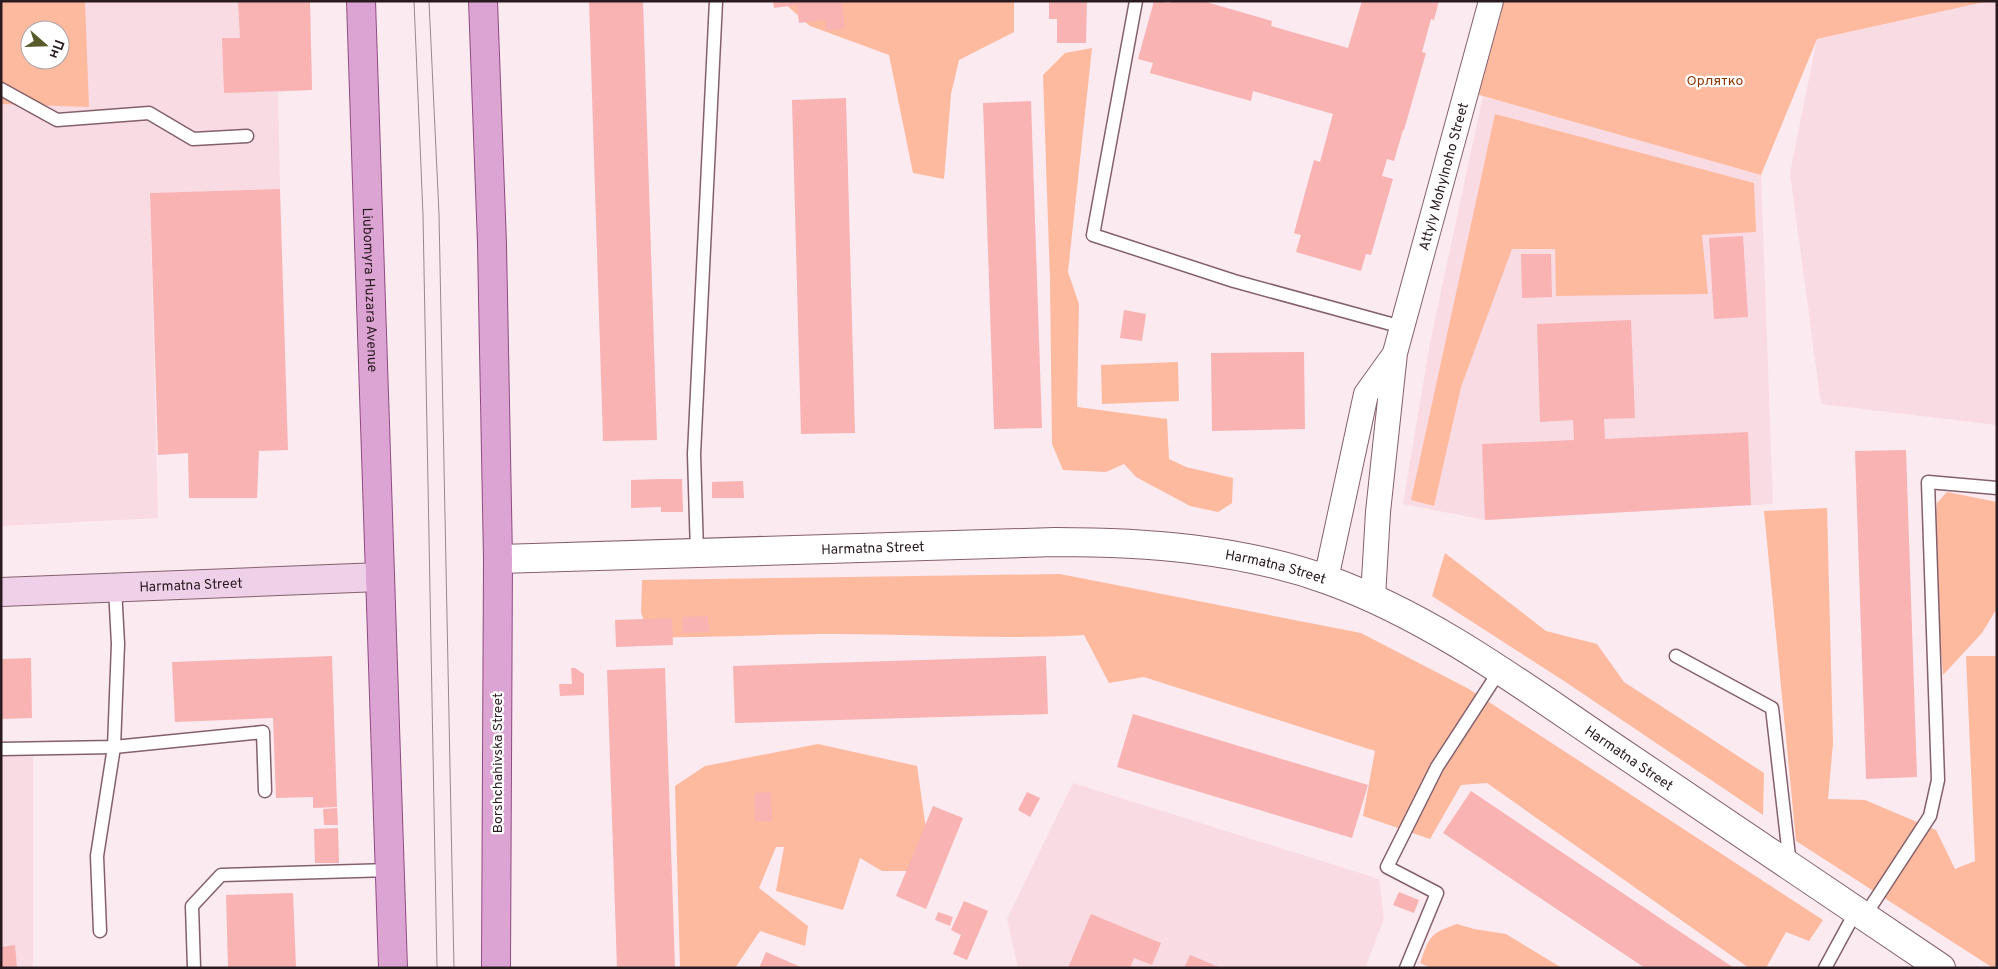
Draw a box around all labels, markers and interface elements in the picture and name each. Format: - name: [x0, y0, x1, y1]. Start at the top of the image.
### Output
- north arrow: [20, 20, 70, 70]
- text: Пн: [45, 37, 67, 61]
- park label: Орлятко: [1687, 73, 1744, 90]
- street label: Attyly Mohylnoho Street: [1416, 101, 1473, 253]
- street label: Liubomyra Huzara Avenue: [358, 207, 380, 373]
- street label: Harmatna Street: [821, 539, 925, 559]
- street label: Harmatna Street: [1224, 547, 1328, 589]
- street label: Harmatna Street: [139, 575, 243, 597]
- street label: Borshchahivska Street: [490, 693, 507, 833]
- street label: Harmatna Street: [1581, 723, 1676, 795]

